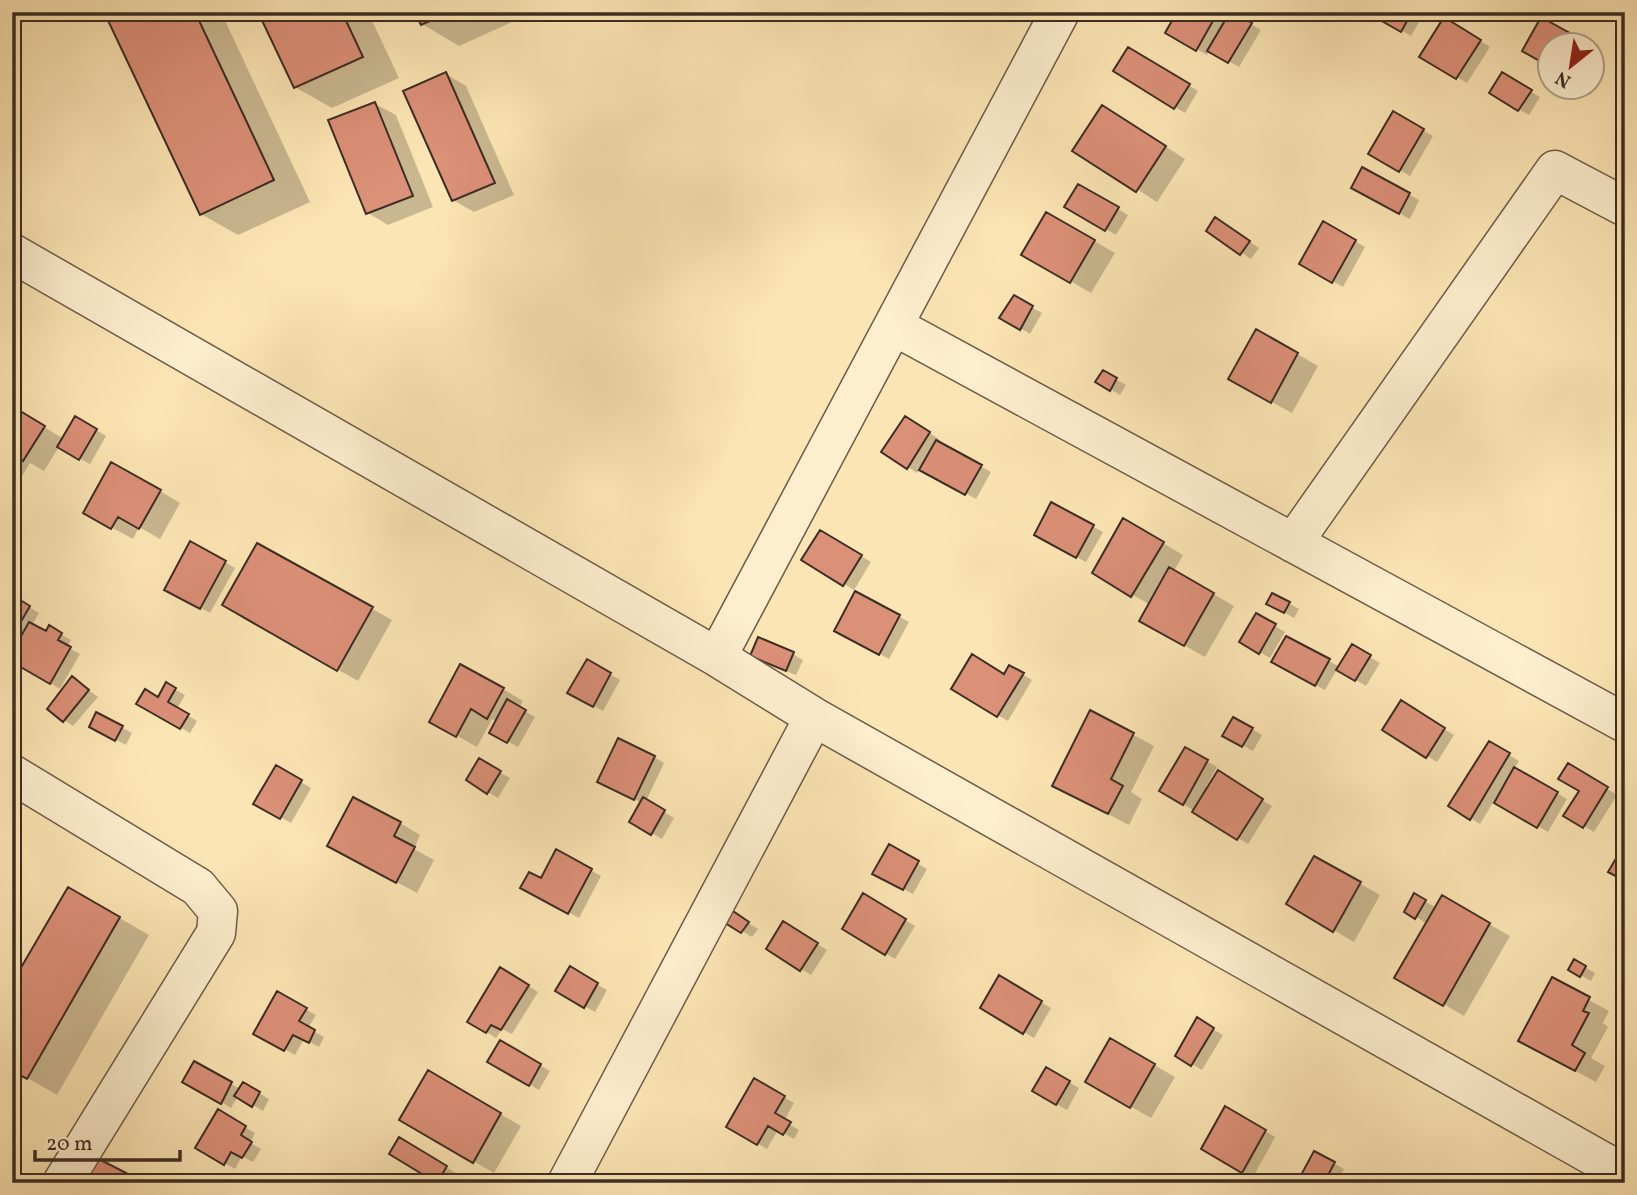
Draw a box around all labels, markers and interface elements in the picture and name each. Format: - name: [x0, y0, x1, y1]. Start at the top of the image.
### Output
- north arrow: [1536, 32, 1606, 102]
- text: N: [1551, 64, 1576, 94]
- scale bar: [35, 1118, 180, 1162]
- text: 20 m: [46, 1130, 92, 1159]

